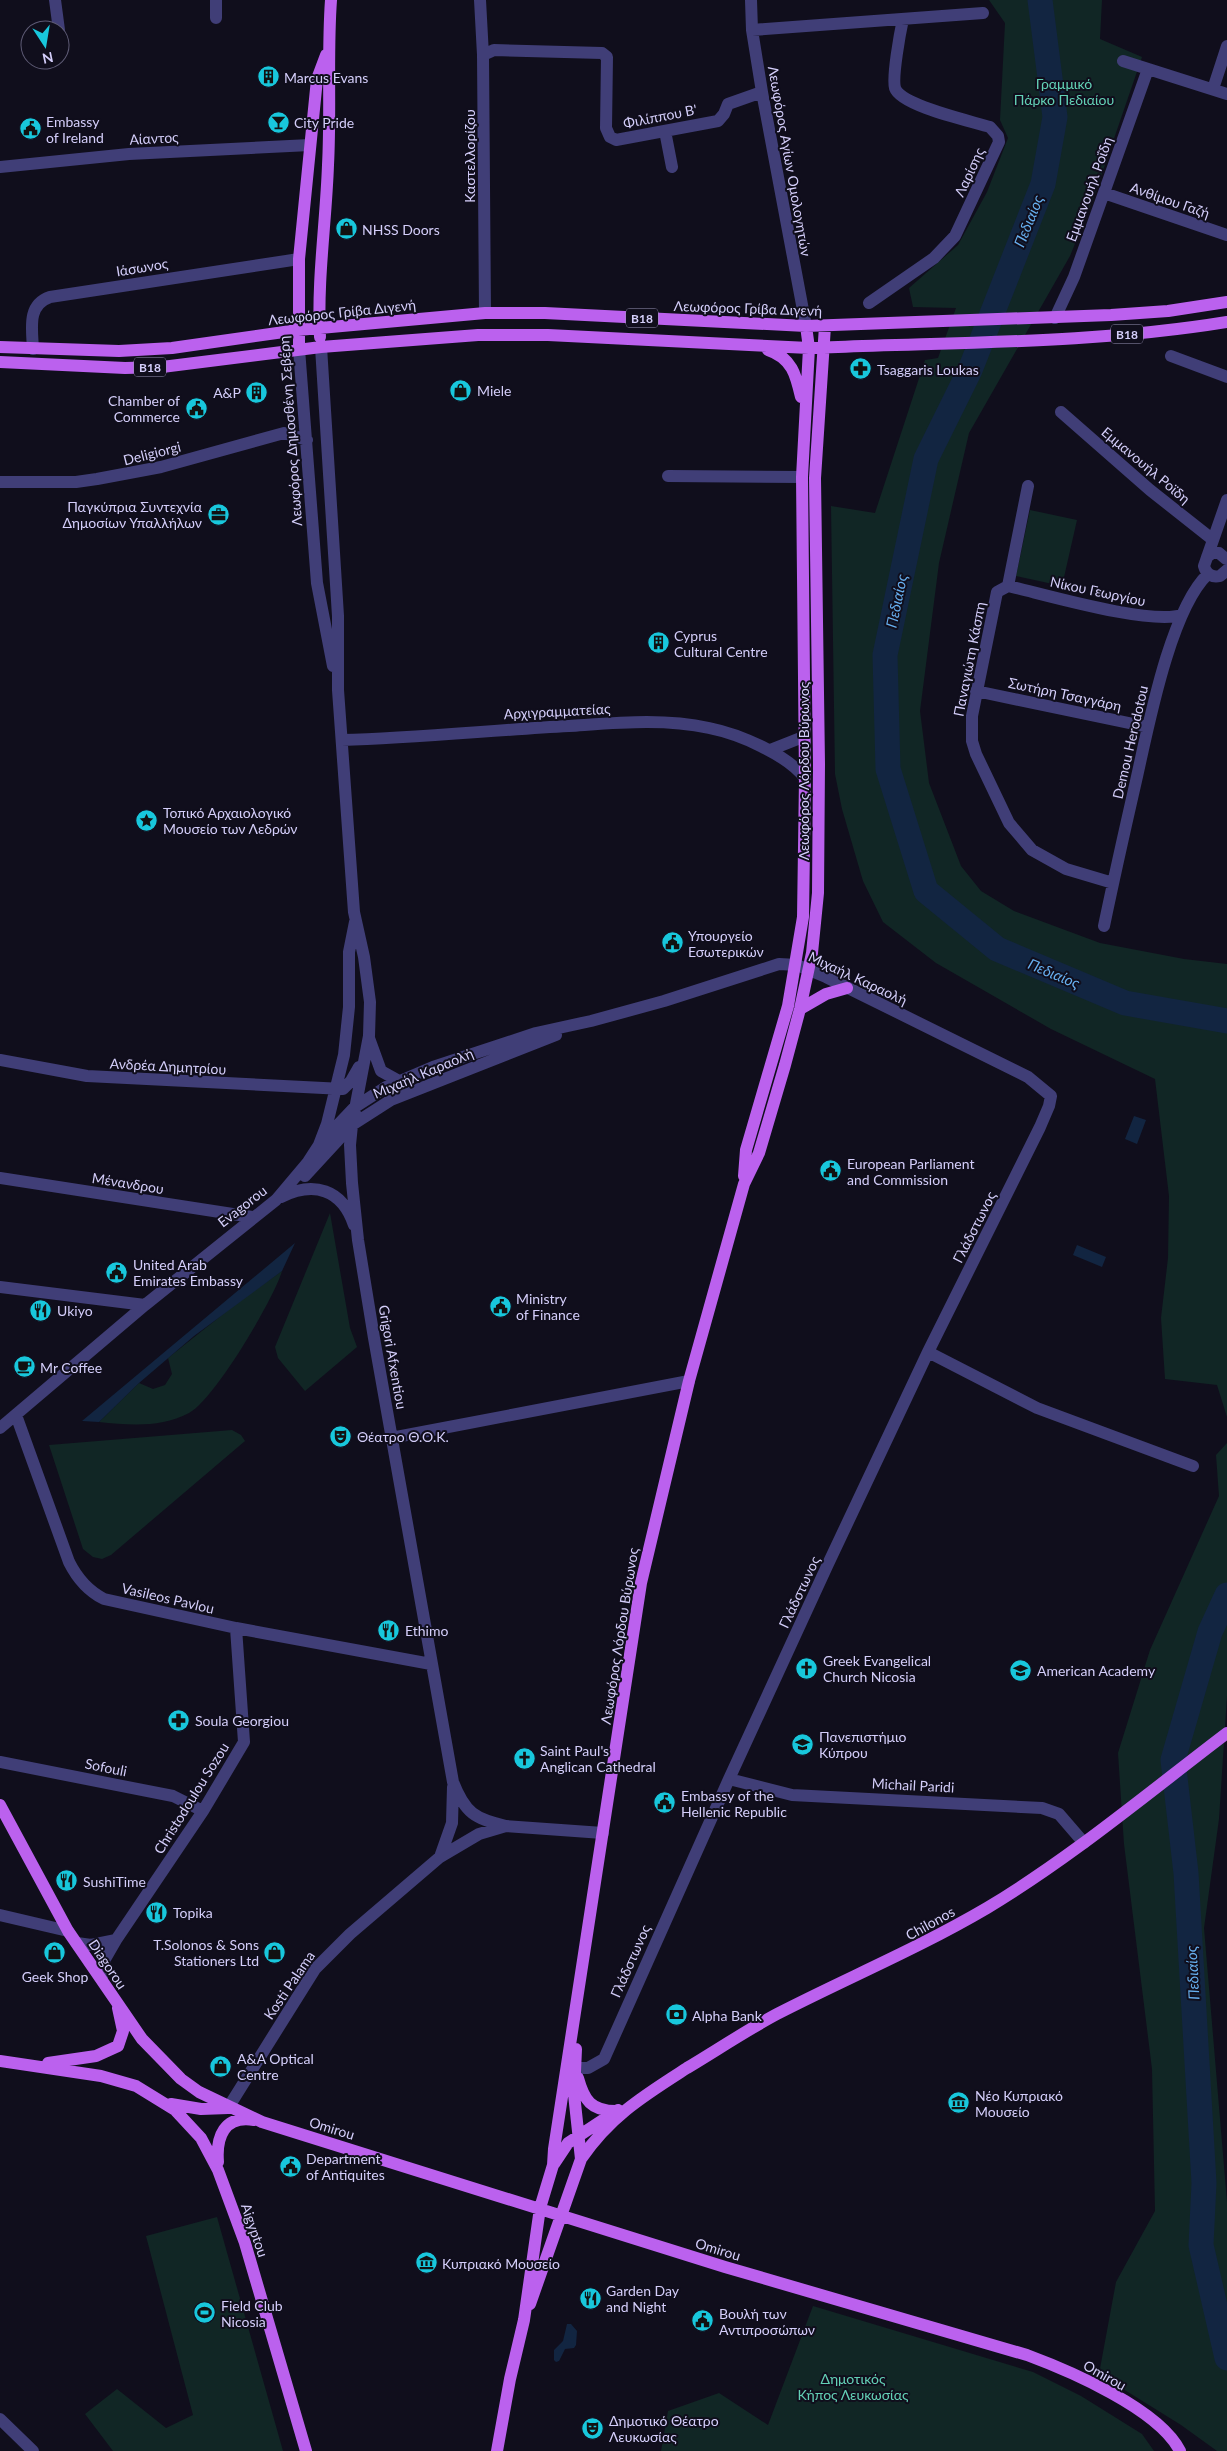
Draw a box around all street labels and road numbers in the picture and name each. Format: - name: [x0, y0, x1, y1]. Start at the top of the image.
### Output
- street label: Λεωφόρος Αγίων Ομολογητών: [765, 64, 815, 258]
- street label: Φιλίππου Β': [622, 101, 698, 131]
- street label: Καστελλορίζου: [461, 109, 478, 203]
- street label: Αίαντος: [129, 128, 179, 148]
- street label: Εμμανουήλ Ροΐδη: [1062, 134, 1116, 244]
- street label: Λαρίσης: [950, 144, 988, 199]
- street label: Ανθίμου Γαζή: [1128, 178, 1212, 222]
- street label: Ιάσωνος: [115, 254, 170, 279]
- street label: Λεωφόρος Γρίβα Διγενή: [267, 296, 417, 328]
- street label: Λεωφόρος Γρίβα Διγενή: [673, 297, 823, 319]
- road number: B18: [626, 308, 658, 328]
- road number: B18: [1111, 324, 1143, 344]
- street label: Λεωφόρος Δημοσθένη Σεβέρη: [275, 335, 305, 527]
- road number: B18: [134, 358, 166, 377]
- street label: Εμμανουήλ Ροϊδη: [1098, 423, 1194, 507]
- street label: Deligiorgi: [121, 438, 183, 468]
- street label: Νίκου Γεωργίου: [1049, 573, 1147, 609]
- street label: Παναγιώτη Κάσπη: [950, 600, 988, 718]
- street label: Σωτήρη Τσαγγάρη: [1007, 674, 1123, 714]
- street label: Λεωφόρος Λόρδου Βύρωνος: [795, 681, 812, 860]
- street label: Demou Herodotou: [1109, 684, 1151, 800]
- street label: Αρχιγραμματείας: [503, 700, 611, 722]
- street label: Μιχαήλ Καραολή: [806, 948, 910, 1008]
- street label: Μιχαήλ Καραολή: [370, 1044, 476, 1102]
- street label: Ανδρέα Δημητρίου: [109, 1054, 227, 1078]
- street label: Μένανδρου: [91, 1169, 165, 1197]
- street label: Evagorou: [214, 1182, 270, 1230]
- street label: Γλάδστωνος: [949, 1188, 999, 1266]
- street label: Grigori Afxentiou: [375, 1304, 411, 1410]
- street label: Λεωφόρος Λόρδου Βύρωνος: [597, 1546, 641, 1726]
- street label: Γλάδστωνος: [775, 1553, 823, 1631]
- street label: Vasileos Pavlou: [120, 1579, 216, 1617]
- street label: Christodoulou Sozou: [150, 1739, 232, 1857]
- street label: Sofouli: [84, 1755, 128, 1779]
- street label: Michail Paridi: [871, 1774, 955, 1796]
- street label: Chilonos: [902, 1903, 958, 1943]
- street label: Γλάδστωνος: [606, 1922, 654, 2000]
- street label: Diagorou: [85, 1936, 131, 1992]
- street label: Kosti Palama: [260, 1948, 318, 2022]
- street label: Omirou: [307, 2113, 357, 2143]
- street label: Aigyptou: [238, 2201, 272, 2259]
- street label: Omirou: [693, 2234, 743, 2264]
- street label: Omirou: [1081, 2356, 1129, 2394]

